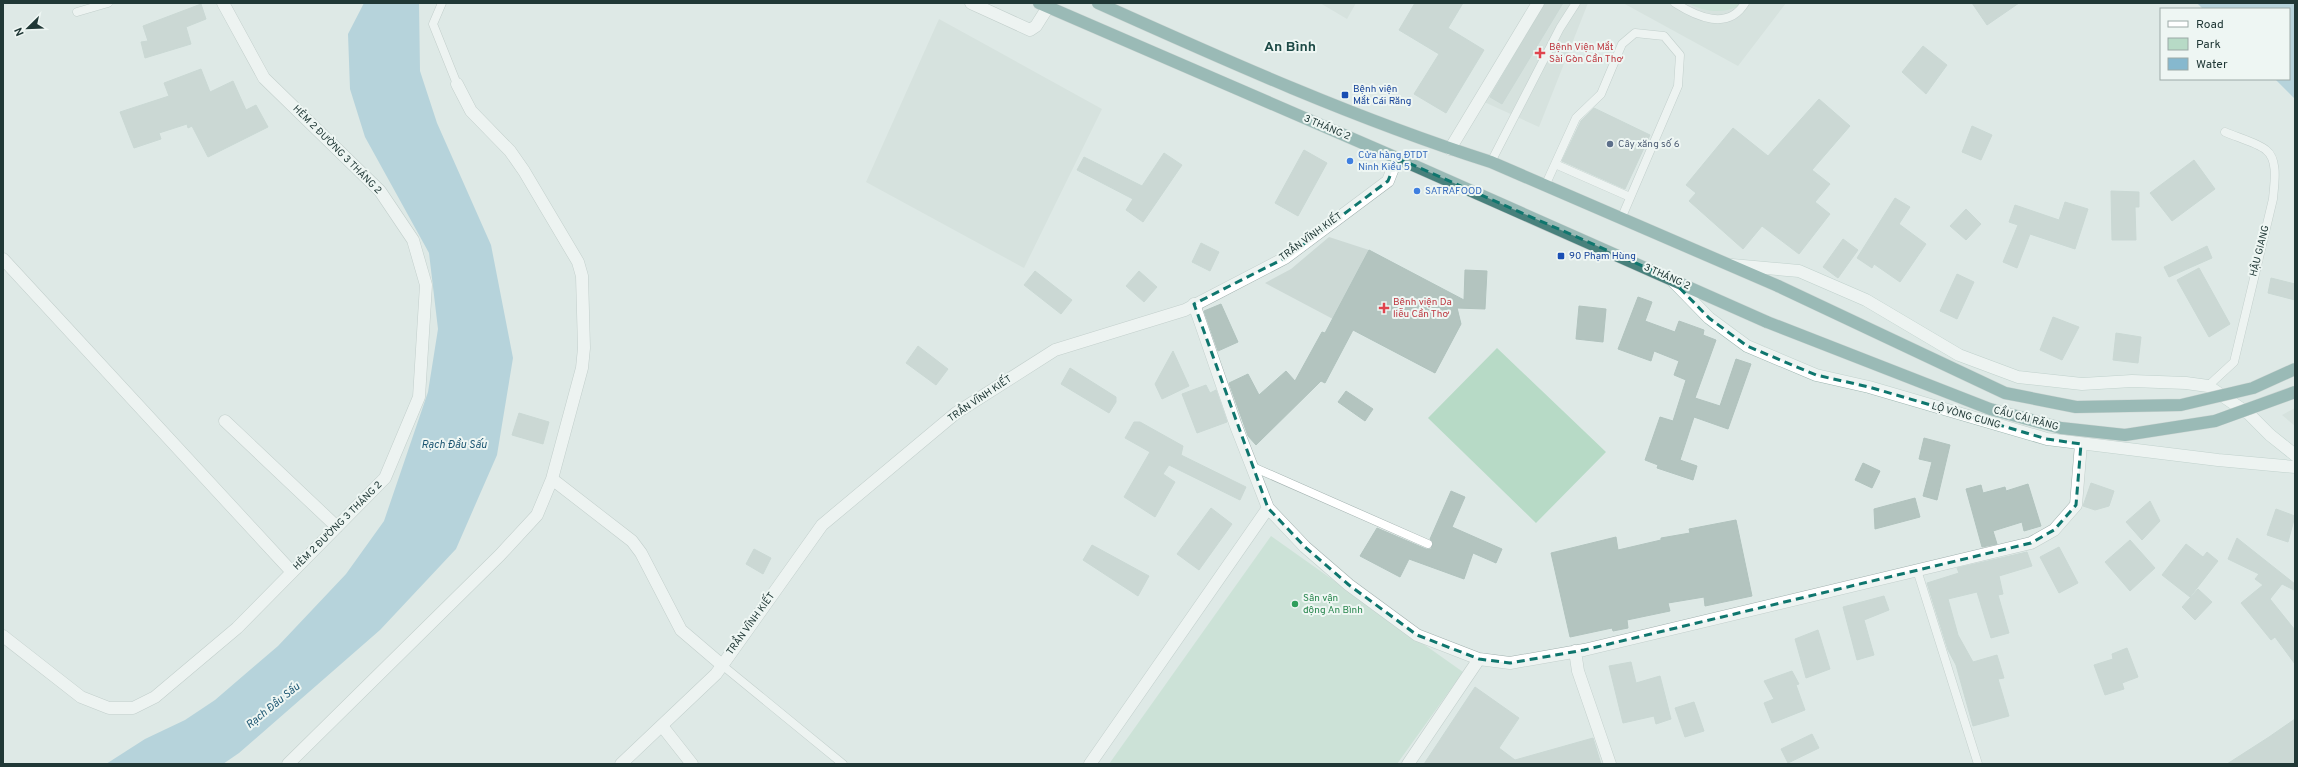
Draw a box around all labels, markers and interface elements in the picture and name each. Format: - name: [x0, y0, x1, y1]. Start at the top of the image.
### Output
- north arrow: [8, 8, 48, 48]
- legend: [2160, 8, 2290, 80]
- text: Road: [2196, 17, 2224, 33]
- text: N: [12, 25, 28, 38]
- text: Park: [2196, 37, 2221, 53]
- district label: An Bình: [1264, 39, 1316, 56]
- place label: Bệnh Viện Mắt Sài Gòn Cần Thơ: [1549, 41, 1623, 66]
- marker: Bệnh Viện Mắt Sài Gòn Cần Thơ: [1534, 47, 1546, 59]
- text: Water: [2196, 57, 2228, 73]
- place label: Bệnh viện Mắt Cái Răng: [1353, 83, 1411, 108]
- marker: Bệnh viện Mắt Cái Răng: [1340, 90, 1350, 100]
- street label: HẺM 2 ĐƯỜNG 3 THÁNG 2: [290, 103, 384, 197]
- street label: 3 THÁNG 2: [1302, 112, 1352, 144]
- place label: Cây xăng số 6: [1618, 138, 1680, 151]
- marker: Cây xăng số 6: [1605, 139, 1615, 149]
- place label: Cửa hàng ĐTDT Ninh Kiều 5: [1358, 149, 1428, 174]
- marker: Cửa hàng ĐTDT Ninh Kiều 5: [1345, 156, 1355, 166]
- place label: SATRAFOOD: [1425, 185, 1482, 198]
- marker: SATRAFOOD: [1412, 186, 1422, 196]
- street label: TRẦN VĨNH KIẾT: [1276, 209, 1345, 264]
- street label: HẬU GIANG: [2247, 224, 2273, 278]
- place label: 90 Phạm Hùng: [1569, 250, 1636, 263]
- marker: 90 Phạm Hùng: [1556, 251, 1566, 261]
- street label: 3 THÁNG 2: [1642, 261, 1692, 293]
- place label: Bệnh viện Da liễu Cần Thơ: [1393, 296, 1452, 321]
- marker: Bệnh viện Da liễu Cần Thơ: [1378, 302, 1390, 314]
- street label: TRẦN VĨNH KIẾT: [945, 372, 1015, 425]
- street label: LỘ VÒNG CUNG: [1930, 400, 2002, 432]
- street label: CẦU CÁI RĂNG: [1992, 403, 2060, 434]
- water label: Rạch Đầu Sấu: [421, 438, 488, 452]
- street label: HẺM 2 ĐƯỜNG 3 THÁNG 2: [291, 479, 385, 573]
- street label: TRẦN VĨNH KIẾT: [723, 589, 778, 658]
- place label: Sân vận động An Bình: [1303, 592, 1363, 617]
- marker: Sân vận động An Bình: [1290, 599, 1300, 609]
- water label: Rạch Đầu Sấu: [243, 679, 304, 732]

